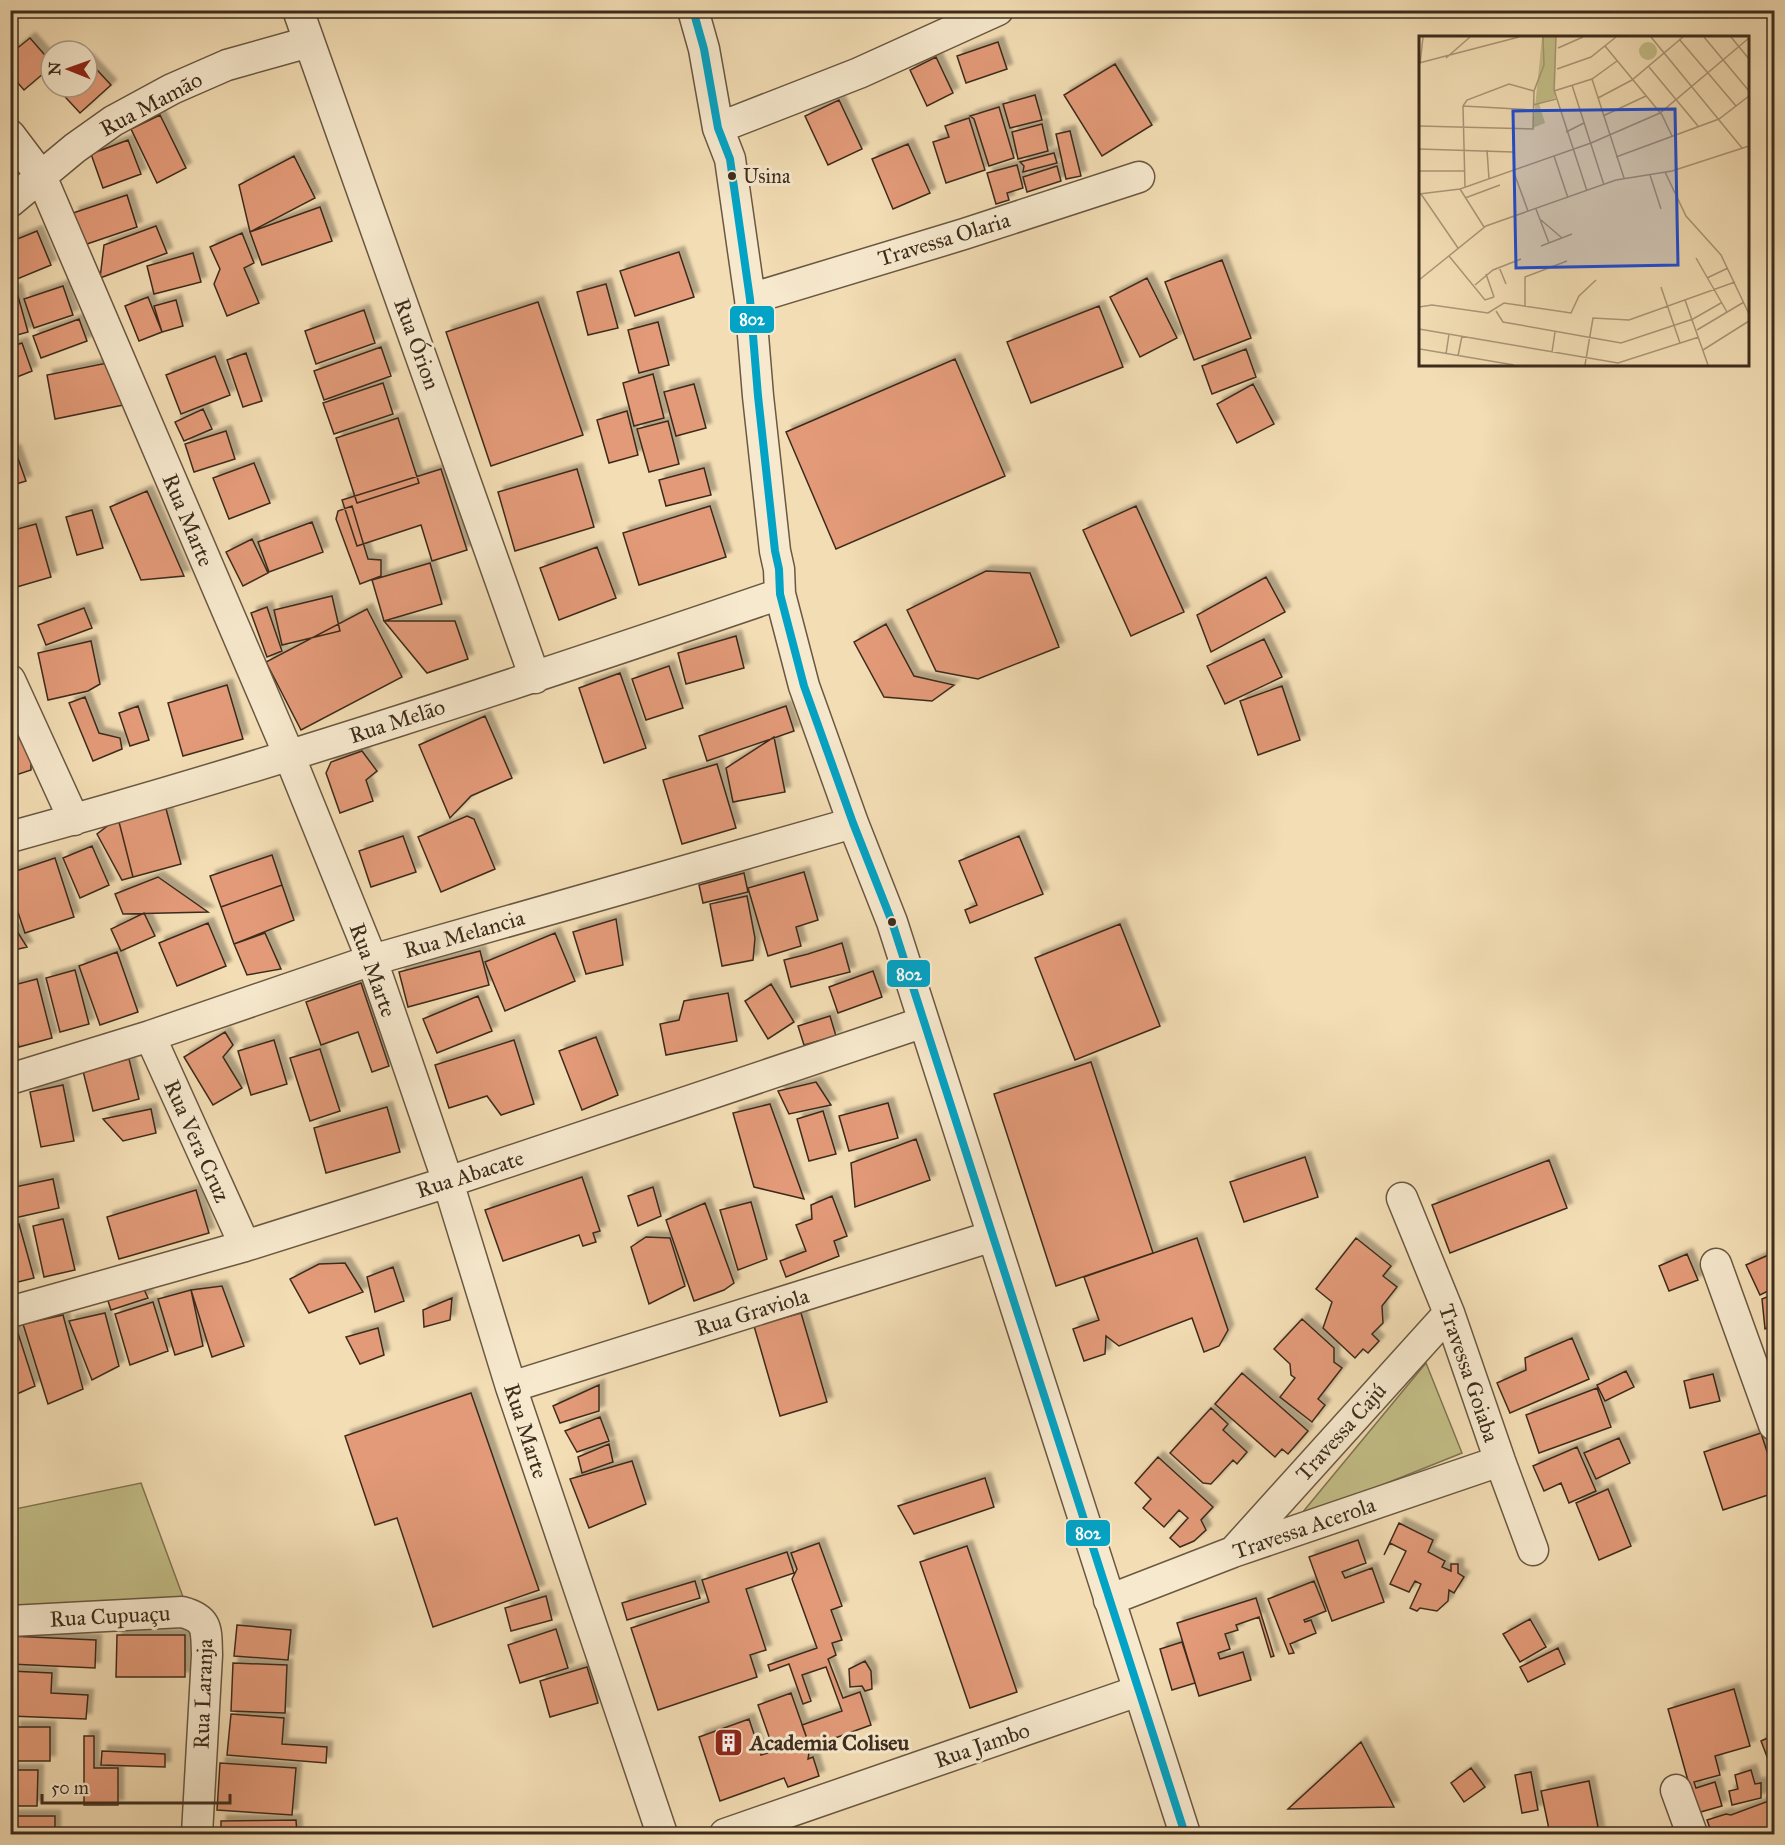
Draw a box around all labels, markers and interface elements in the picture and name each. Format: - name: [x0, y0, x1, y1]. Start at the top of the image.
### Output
- inset map: [1419, 36, 1749, 366]
- north arrow: [39, 39, 99, 99]
- text: N: [45, 61, 64, 76]
- street label: Rua Mamão: [95, 66, 207, 142]
- place label: Usina: [743, 164, 791, 188]
- marker: Usina: [726, 170, 738, 182]
- street label: Travessa Olaria: [875, 206, 1014, 272]
- street label: Rua Órion: [388, 295, 446, 393]
- line badge: 802: [729, 305, 775, 334]
- text: 802: [739, 310, 766, 329]
- street label: Rua Marte: [156, 470, 220, 570]
- street label: Rua Melão: [346, 693, 448, 749]
- street label: Rua Melancia: [400, 904, 528, 964]
- unlabelled marker: [886, 916, 898, 928]
- street label: Rua Marte: [344, 919, 402, 1021]
- line badge: 802: [886, 959, 931, 988]
- text: 802: [896, 965, 923, 984]
- street label: Rua Vera Cruz: [158, 1075, 236, 1207]
- street label: Rua Abacate: [413, 1144, 527, 1204]
- street label: Rua Graviola: [692, 1282, 813, 1342]
- street label: Travessa Goiaba: [1433, 1300, 1505, 1446]
- street label: Travessa Cajú: [1290, 1377, 1392, 1487]
- street label: Rua Marte: [498, 1380, 554, 1482]
- street label: Travessa Acerola: [1229, 1491, 1380, 1565]
- line badge: 802: [1065, 1519, 1111, 1547]
- text: 802: [1075, 1524, 1102, 1543]
- street label: Rua Cupuaçu: [49, 1599, 171, 1633]
- street label: Rua Laranja: [188, 1638, 218, 1750]
- street label: Rua Jambo: [931, 1716, 1033, 1774]
- building icon: Academia Coliseu: [713, 1726, 745, 1758]
- place label: Academia Coliseu: [748, 1729, 909, 1756]
- scale bar: [42, 1767, 230, 1805]
- text: 50 m: [51, 1777, 89, 1799]

